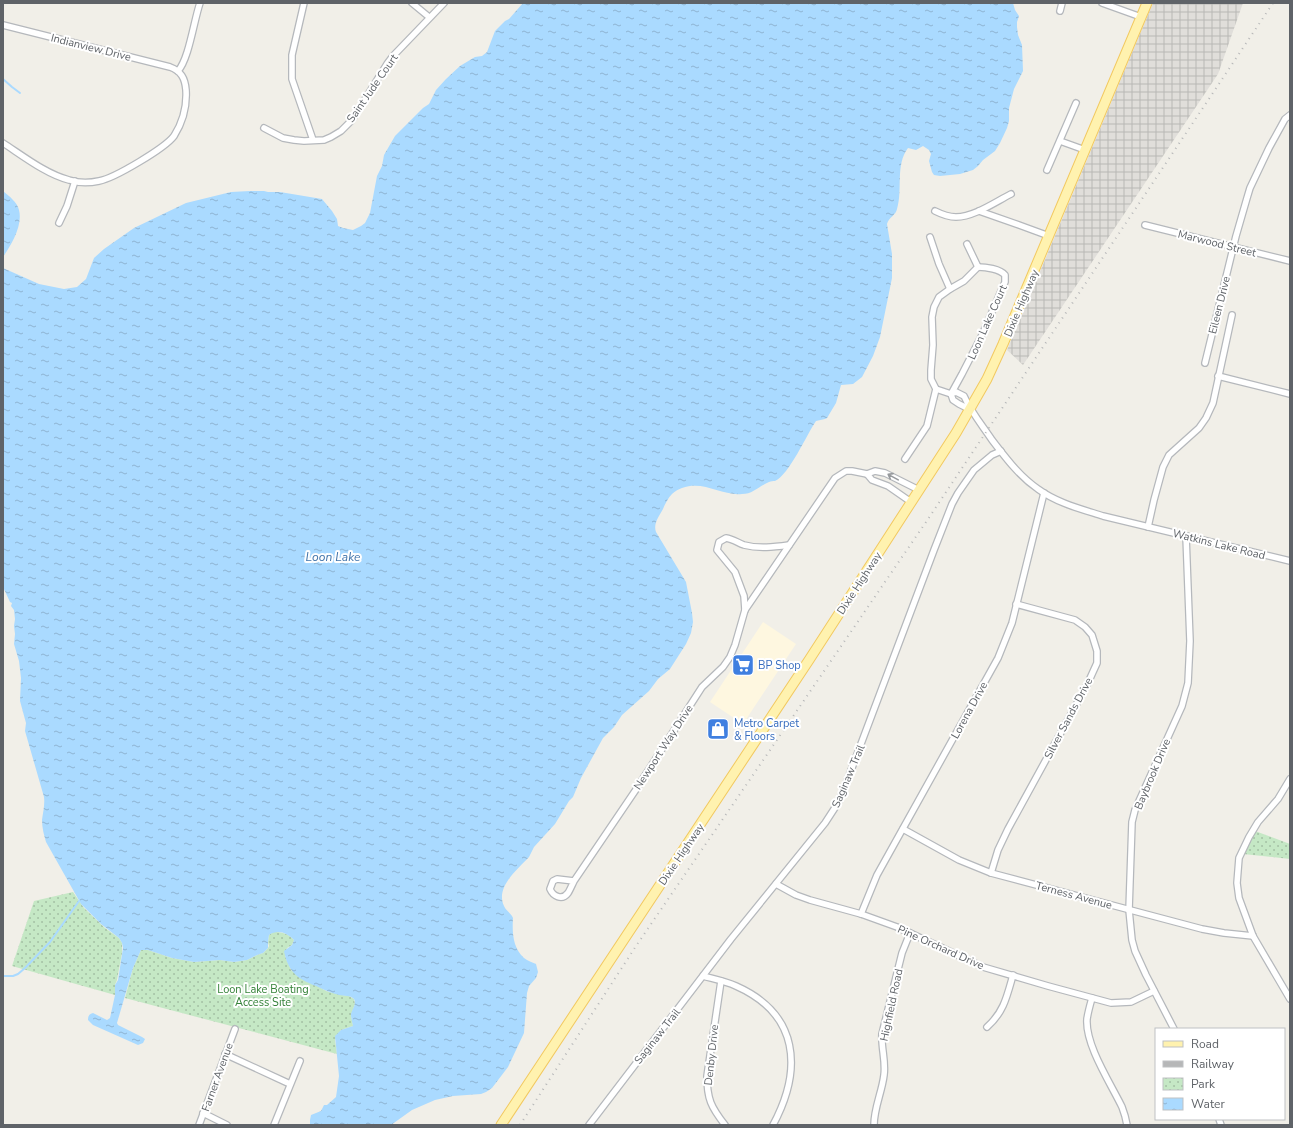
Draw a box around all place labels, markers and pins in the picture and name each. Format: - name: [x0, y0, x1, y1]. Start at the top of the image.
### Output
- supermarket icon: BP Shop: [730, 652, 756, 678]
- place label: BP Shop: [758, 658, 801, 673]
- shop icon: Metro Carpet & Floors: [705, 716, 731, 742]
- place label: Metro Carpet & Floors: [734, 716, 799, 744]

